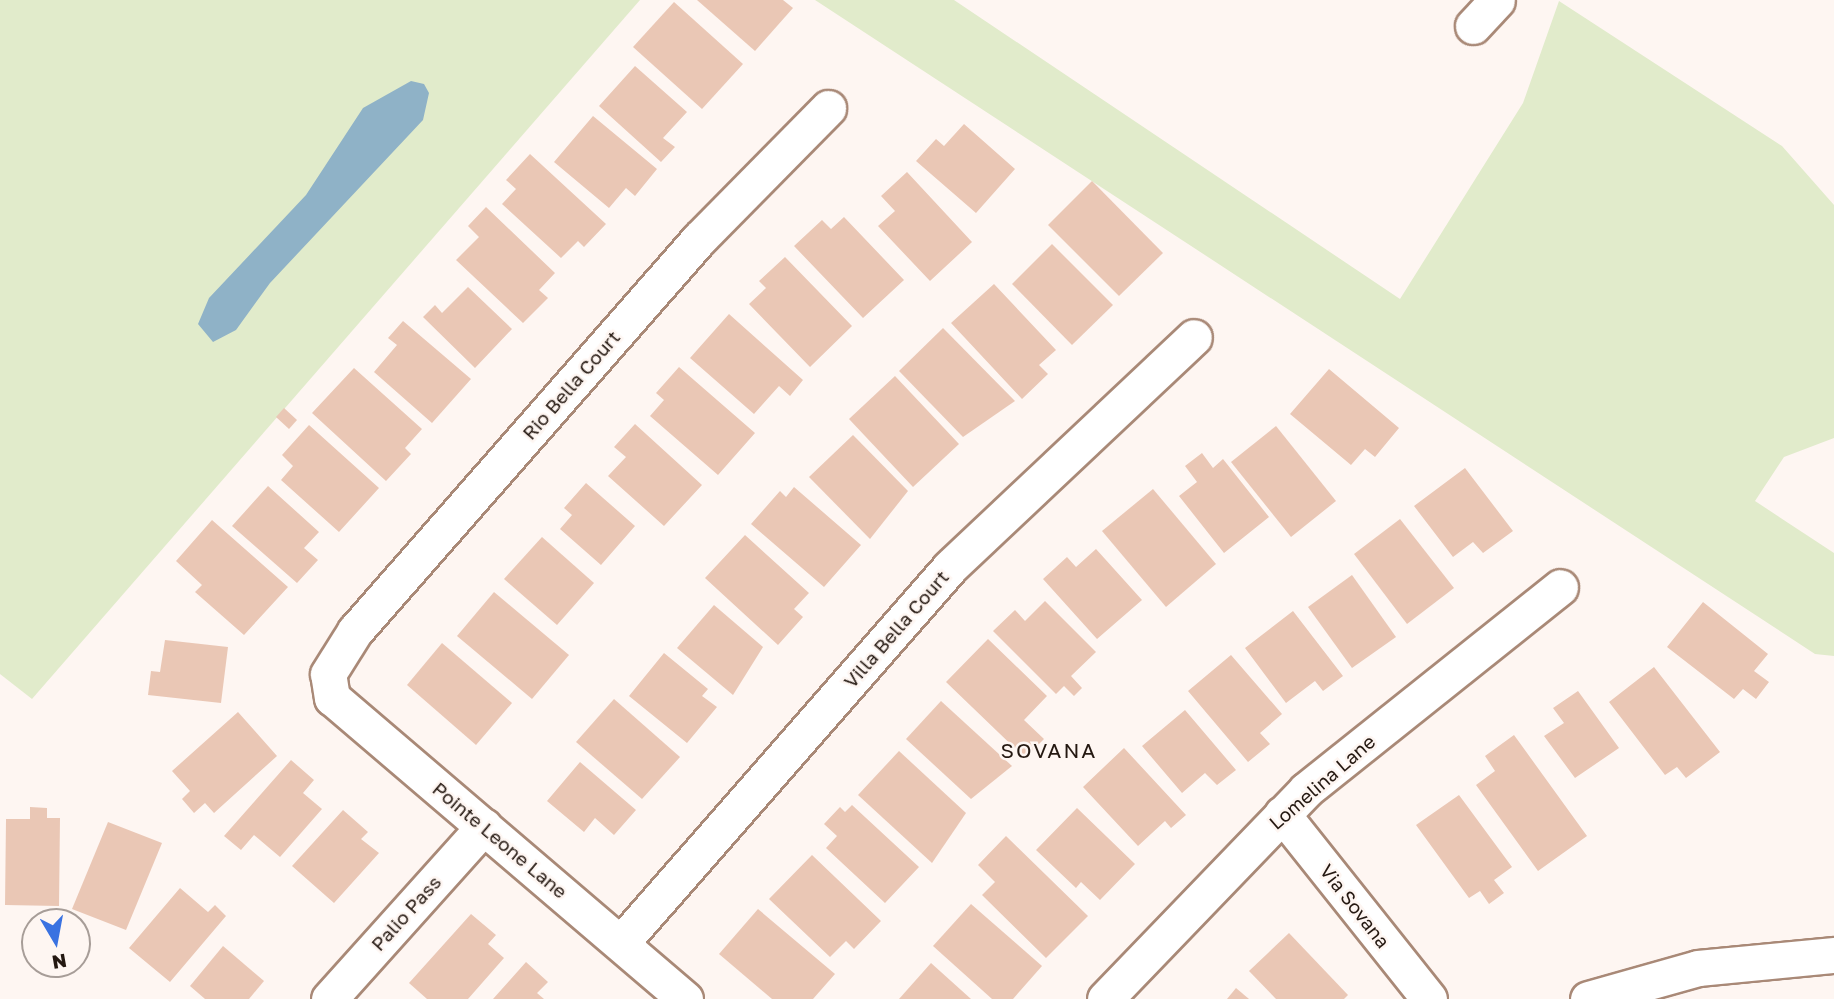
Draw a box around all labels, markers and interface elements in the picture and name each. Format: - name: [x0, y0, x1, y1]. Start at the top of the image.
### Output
- street label: Rio Bella Court: [518, 326, 624, 444]
- street label: Villa Bella Court: [839, 566, 953, 692]
- street label: Lomelina Lane: [1264, 730, 1380, 834]
- district label: SOVANA: [1001, 737, 1097, 763]
- street label: Pointe Leone Lane: [428, 777, 572, 903]
- street label: Via Sovana: [1315, 860, 1395, 952]
- street label: Palio Pass: [366, 871, 446, 955]
- north arrow: [21, 908, 91, 978]
- text: N: [50, 950, 69, 975]

